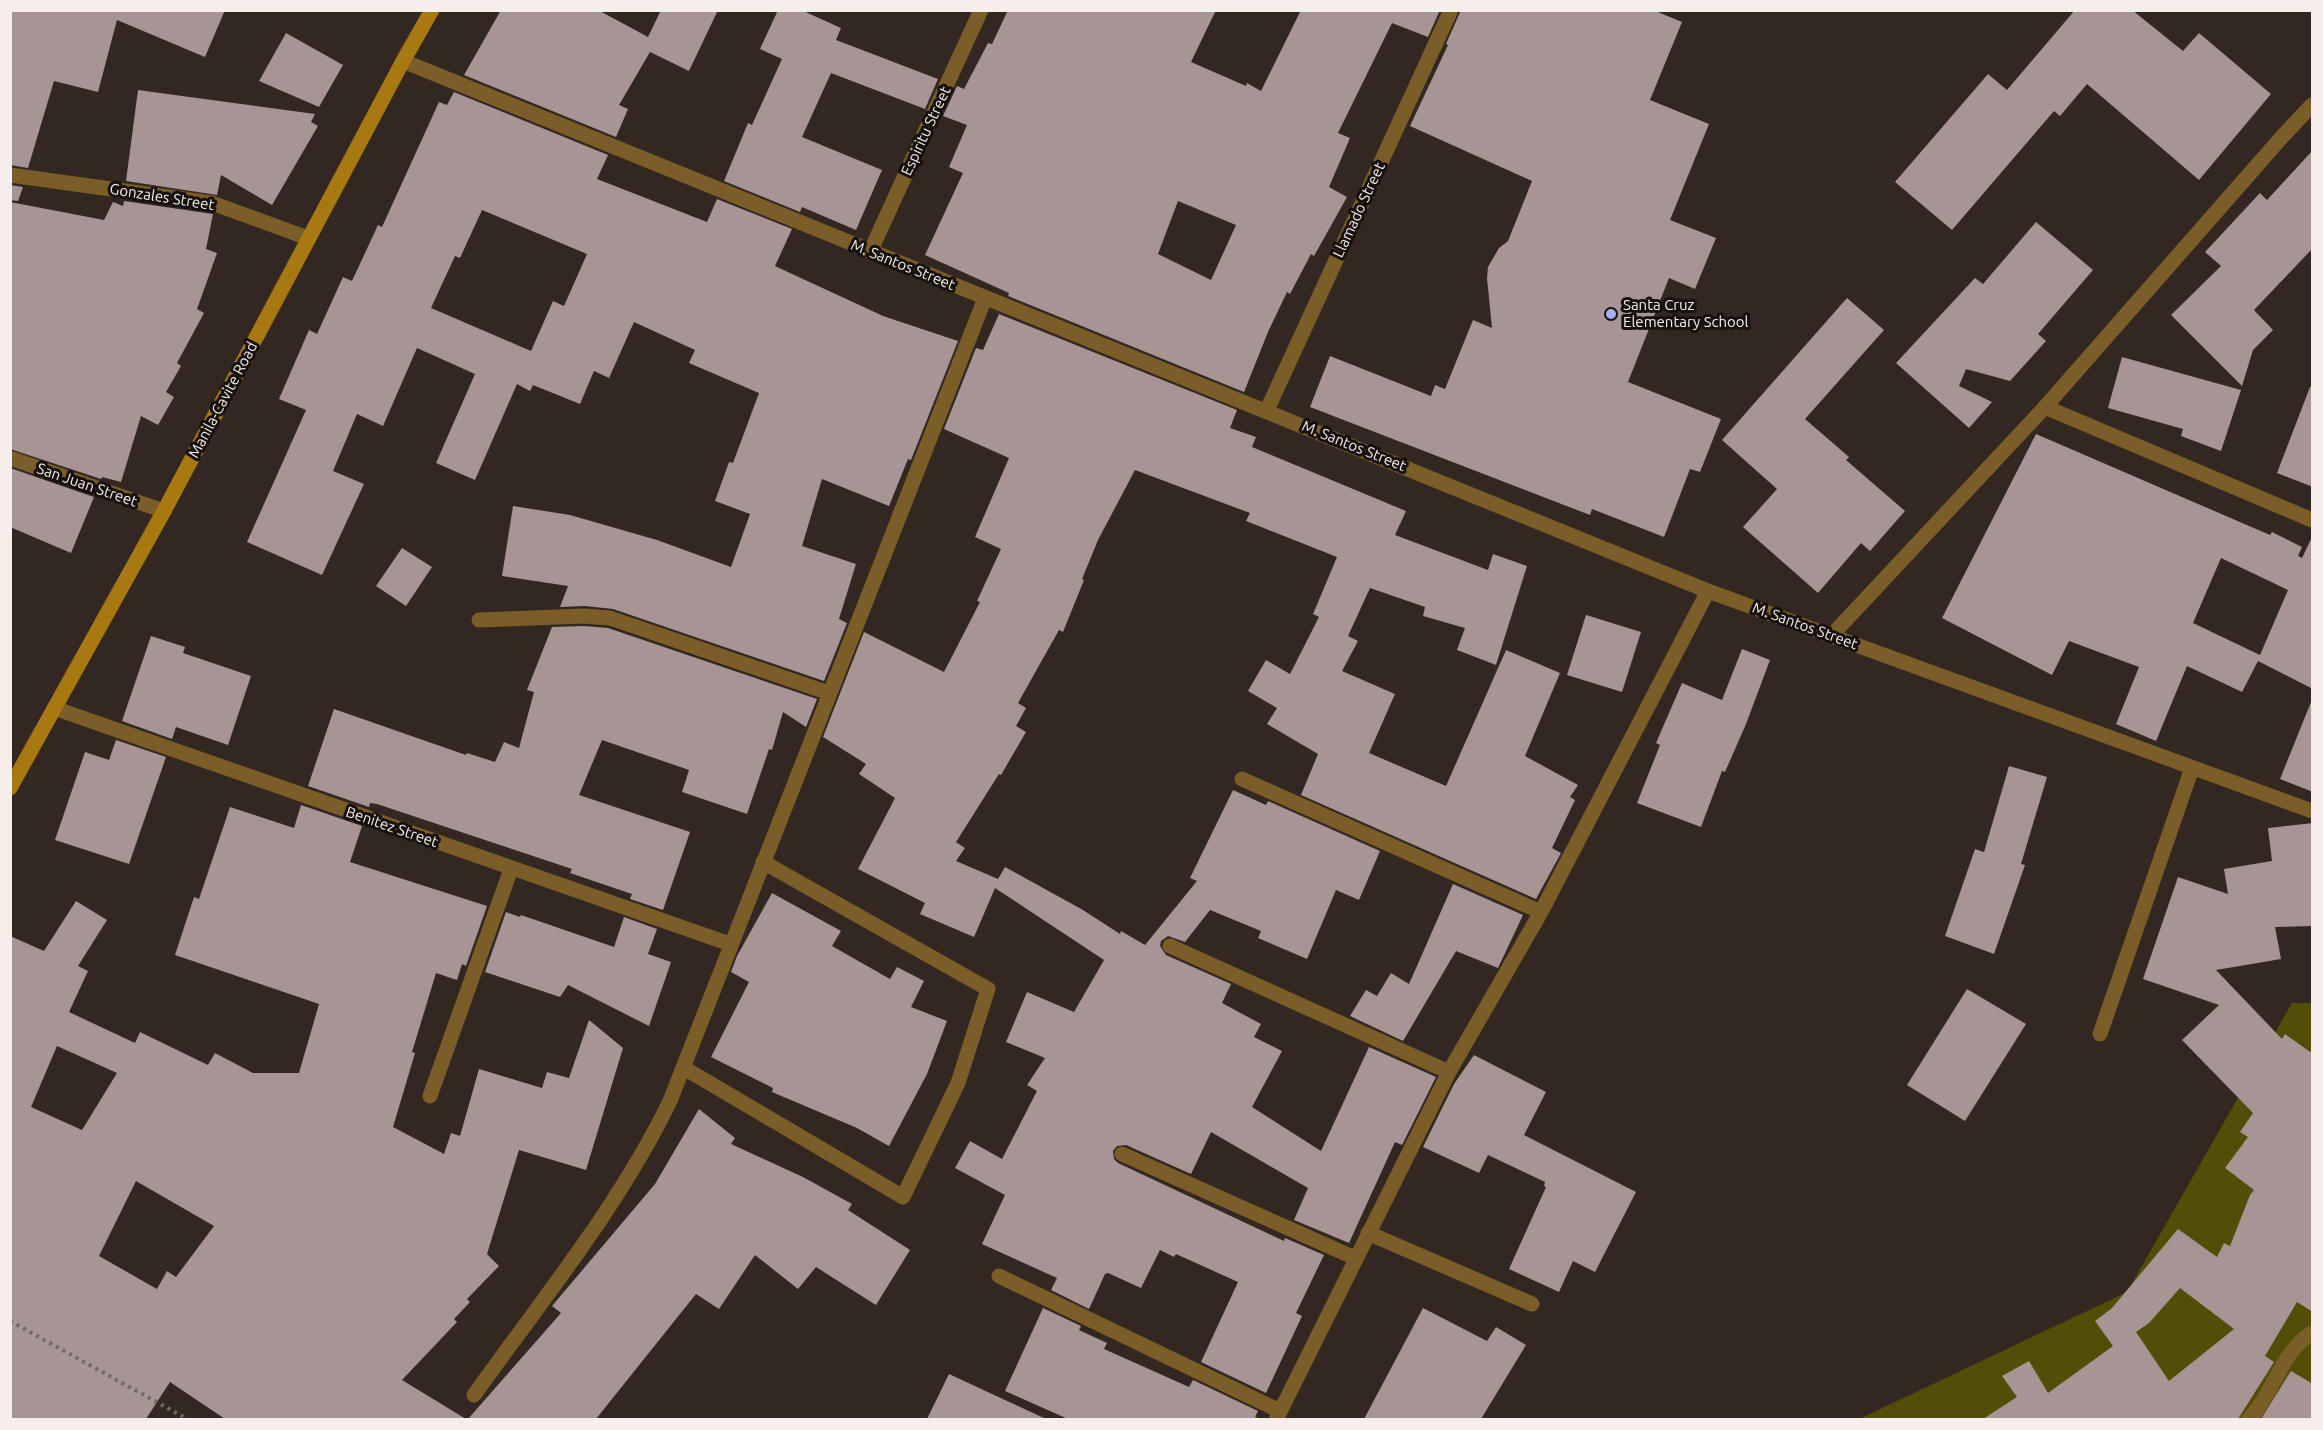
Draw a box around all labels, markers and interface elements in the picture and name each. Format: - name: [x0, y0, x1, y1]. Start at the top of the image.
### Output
- street label: Espiritu Street: [897, 83, 955, 179]
- street label: Llamado Street: [1329, 160, 1389, 260]
- street label: Gonzales Street: [108, 180, 216, 214]
- street label: M. Santos Street: [848, 236, 958, 294]
- place label: Santa Cruz Elementary School: [1623, 296, 1749, 331]
- marker: Santa Cruz Elementary School: [1604, 307, 1618, 321]
- street label: Manila-Cavite Road: [185, 339, 261, 461]
- street label: M. Santos Street: [1299, 417, 1409, 475]
- street label: San Juan Street: [34, 459, 140, 511]
- street label: M. Santos Street: [1750, 599, 1860, 653]
- street label: Benitez Street: [344, 803, 440, 851]

